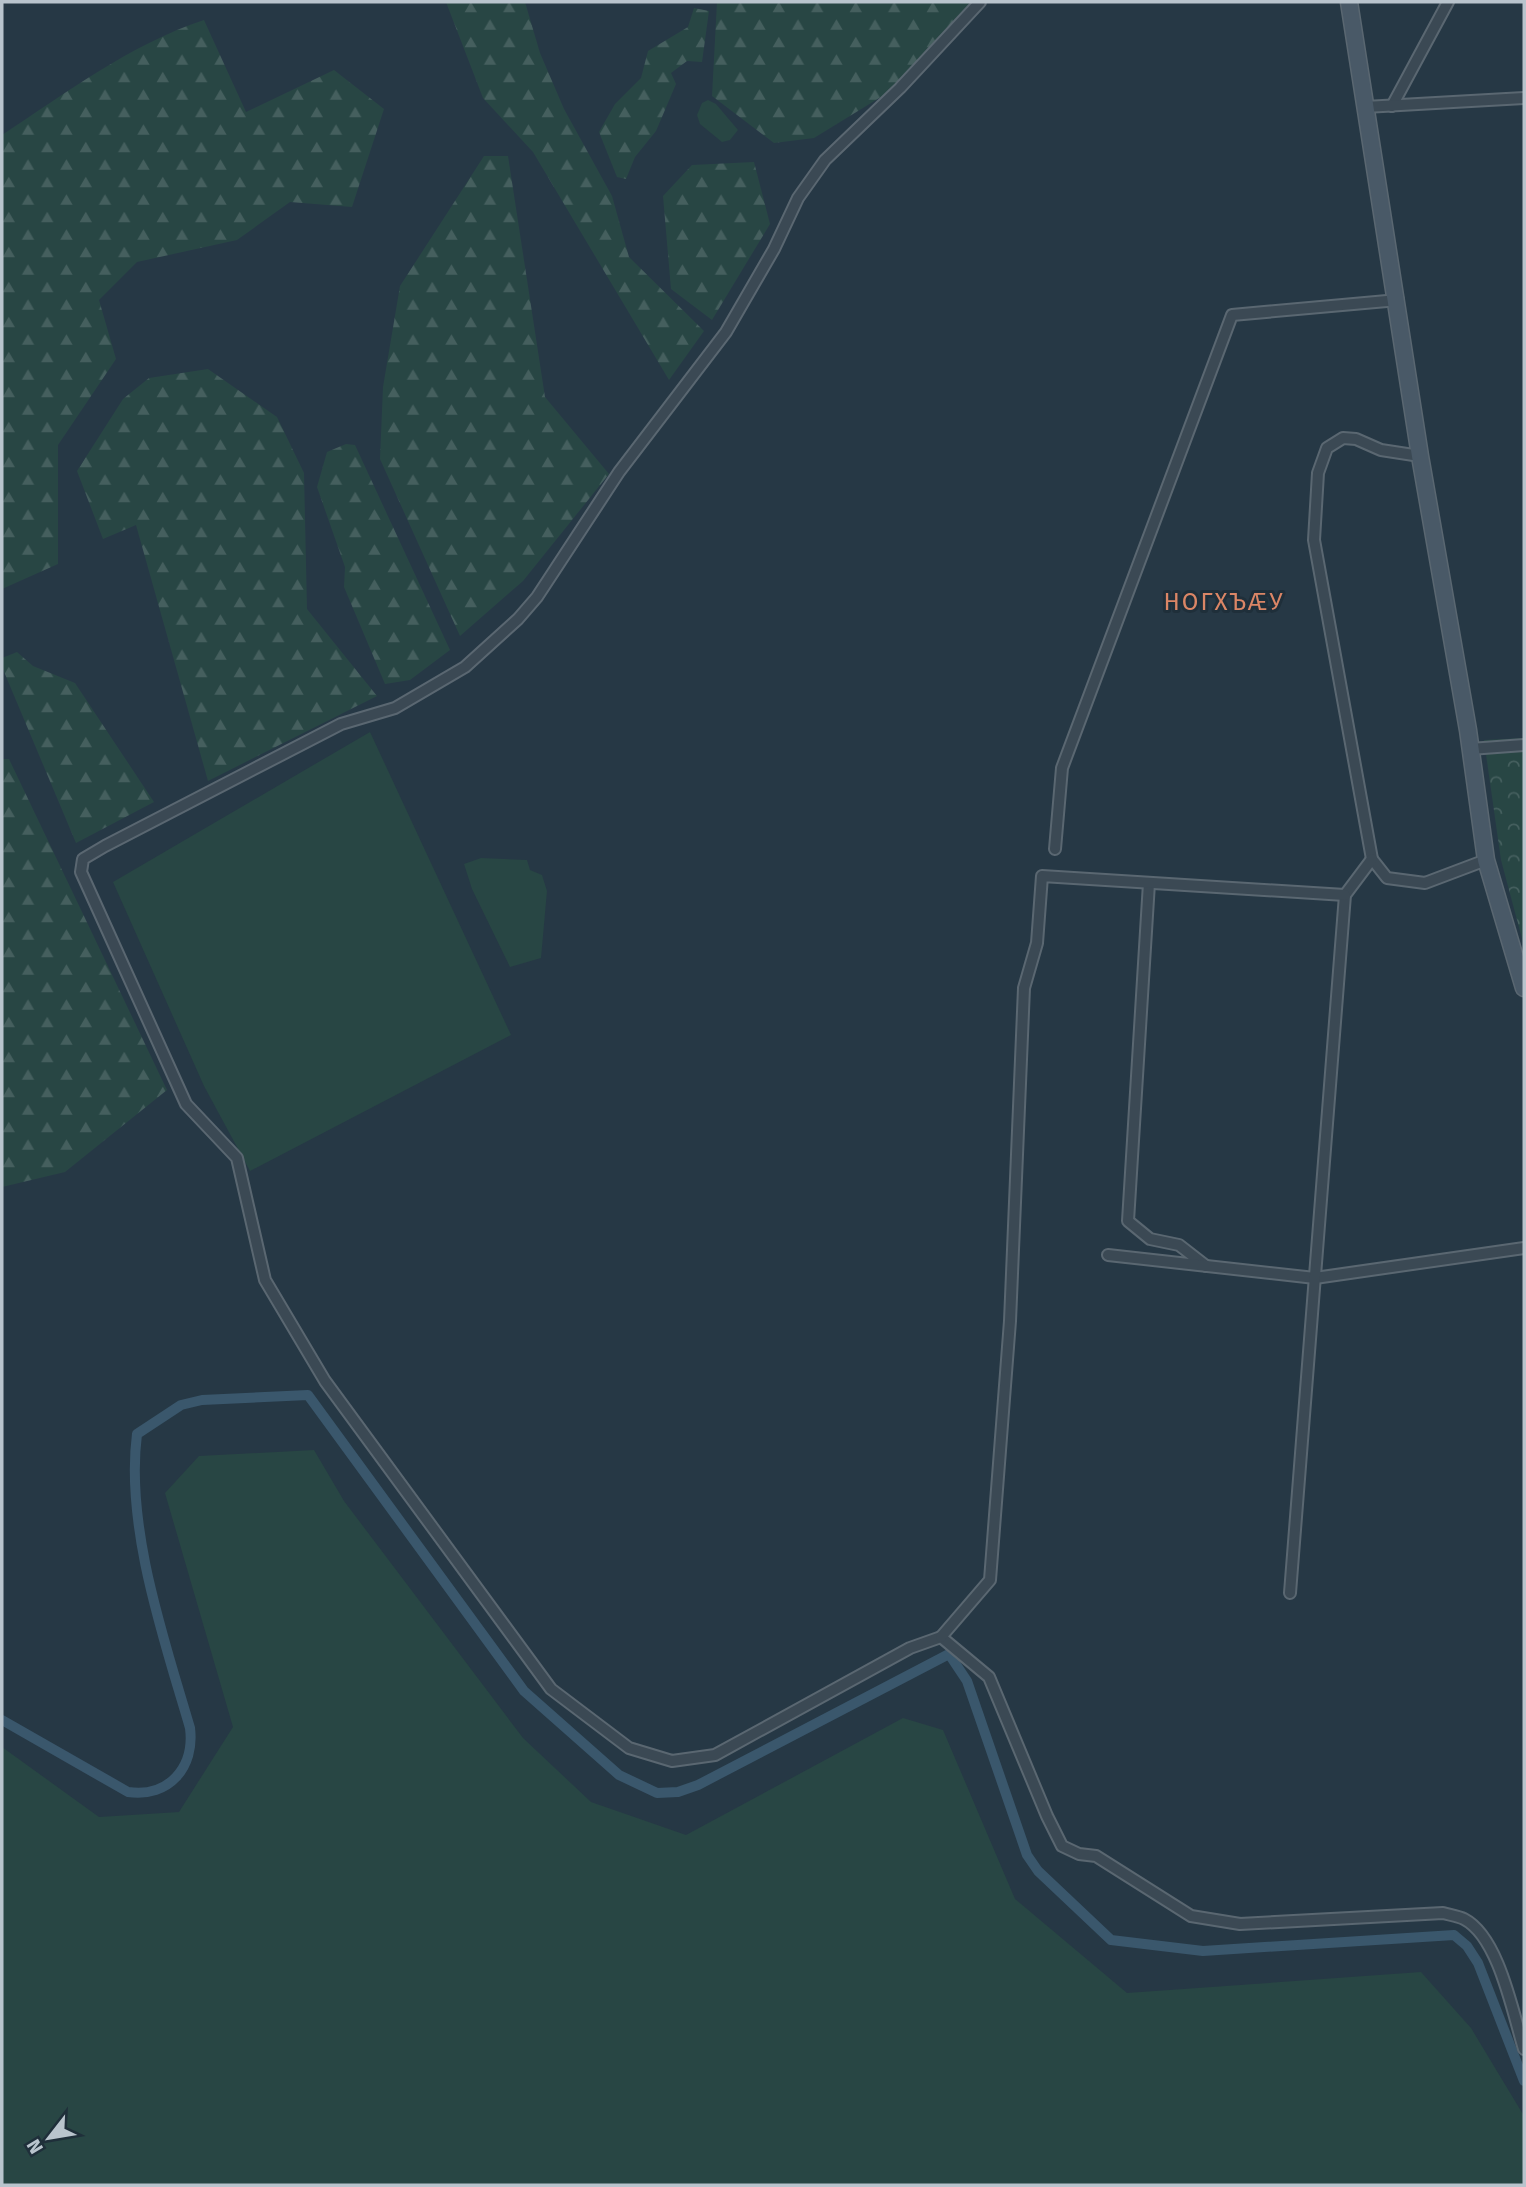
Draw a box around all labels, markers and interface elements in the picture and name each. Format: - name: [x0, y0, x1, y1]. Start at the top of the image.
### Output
- district label: НОГХЪÆУ: [1163, 588, 1285, 616]
- north arrow: [14, 2103, 84, 2173]
- text: N: [22, 2135, 48, 2158]

